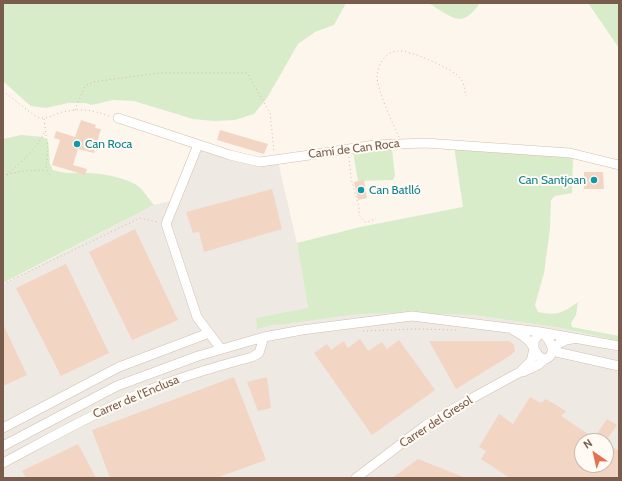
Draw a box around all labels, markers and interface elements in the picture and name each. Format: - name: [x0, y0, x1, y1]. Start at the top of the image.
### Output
- street label: Camí de Can Roca: [308, 136, 400, 162]
- place label: Can Roca: [85, 137, 132, 151]
- marker: Can Roca: [72, 139, 82, 149]
- place label: Can Santjoan: [518, 173, 586, 187]
- marker: Can Santjoan: [589, 175, 599, 185]
- place label: Can Batlló: [369, 183, 421, 197]
- marker: Can Batlló: [356, 185, 366, 195]
- street label: Carrer de l'Enclusa: [91, 372, 181, 422]
- street label: Carrer del Gresol: [397, 393, 475, 451]
- north arrow: [574, 433, 614, 473]
- text: N: [581, 436, 595, 452]

